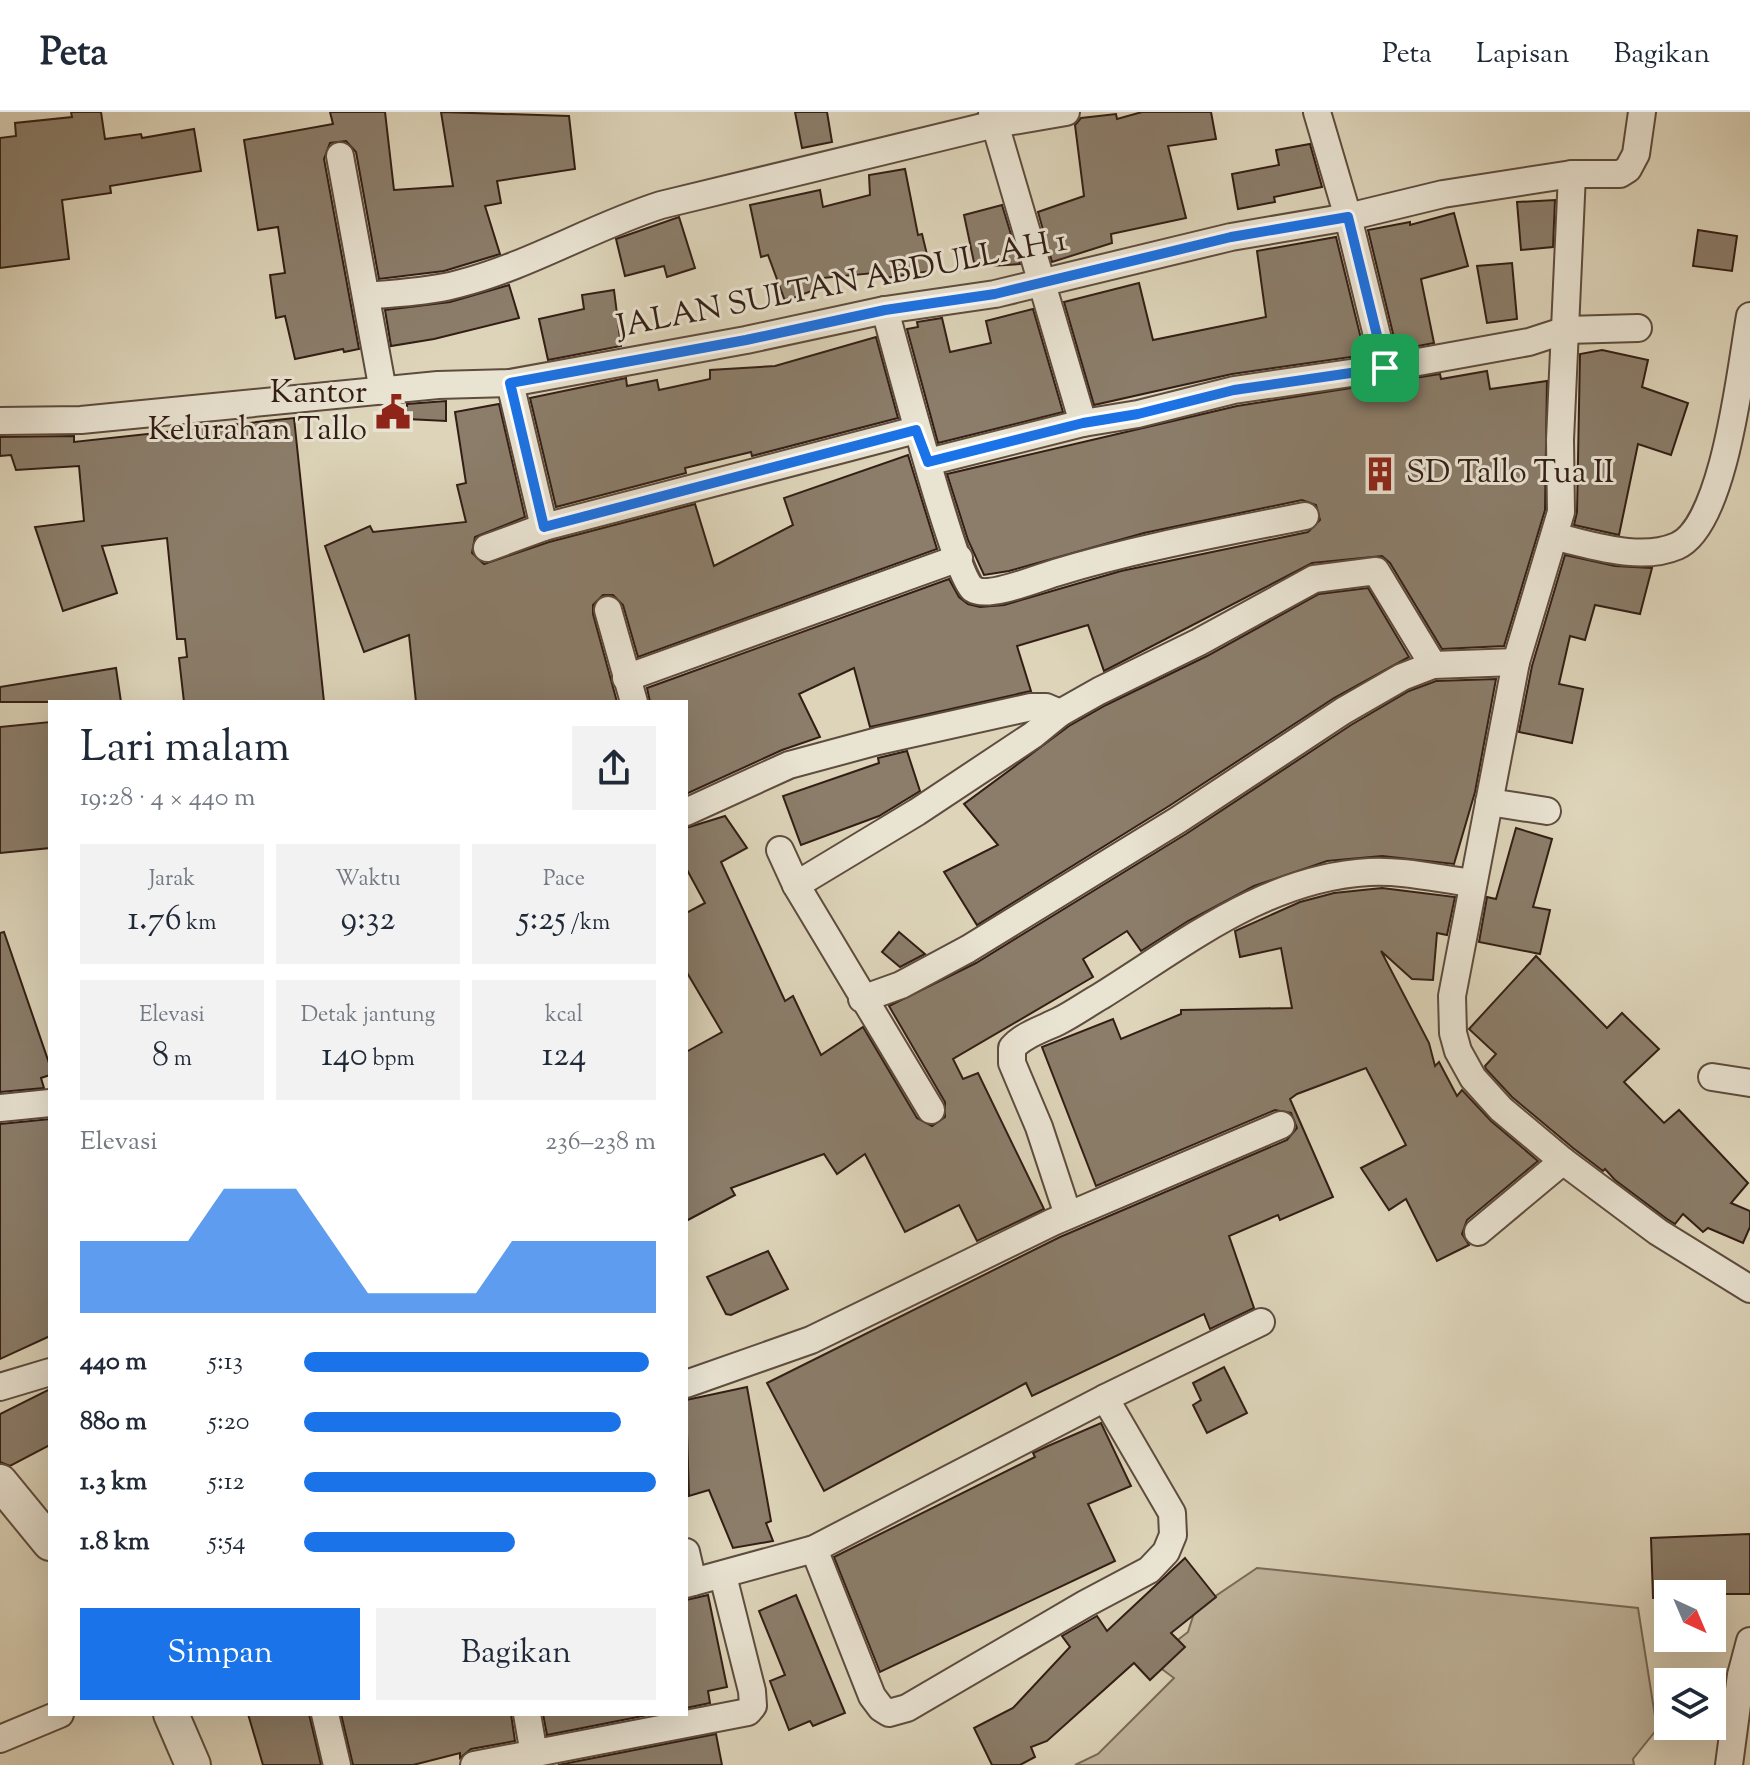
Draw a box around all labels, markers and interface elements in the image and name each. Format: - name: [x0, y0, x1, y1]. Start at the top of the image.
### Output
- text: Peta: [40, 28, 108, 82]
- text: Peta: [1382, 35, 1432, 75]
- text: Lapisan: [1476, 35, 1570, 75]
- text: Bagikan: [1614, 35, 1710, 75]
- street label: JALAN SULTAN ABDULLAH 1: [611, 219, 1071, 352]
- pin: [1351, 334, 1419, 402]
- icon: arrive: [1363, 346, 1407, 390]
- place label: Kantor Kelurahan Tallo: [148, 371, 367, 454]
- public building icon: Kantor Kelurahan Tallo: [374, 393, 412, 431]
- place label: SD Tallo Tua II: [1406, 451, 1614, 497]
- building icon: SD Tallo Tua II: [1361, 455, 1399, 493]
- text: Lari malam: [80, 718, 290, 781]
- button: share: [572, 726, 656, 810]
- text: 19:28 · 4 × 440 m: [80, 780, 255, 817]
- text: Jarak: [149, 864, 195, 896]
- text: Waktu: [335, 864, 401, 896]
- text: Pace: [543, 864, 585, 896]
- text: 1.76: [128, 896, 182, 945]
- text: 9:32: [340, 896, 396, 945]
- text: 5:25: [518, 896, 566, 945]
- text: km: [182, 908, 216, 940]
- text: /km: [566, 908, 610, 940]
- text: Elevasi: [139, 1000, 205, 1032]
- text: Detak jantung: [301, 1000, 435, 1032]
- text: kcal: [545, 1000, 583, 1032]
- text: 8: [152, 1032, 169, 1081]
- text: 140: [321, 1032, 368, 1081]
- text: 124: [542, 1032, 586, 1081]
- text: m: [169, 1044, 192, 1076]
- text: bpm: [368, 1044, 415, 1076]
- text: Elevasi: [80, 1124, 158, 1161]
- text: 236–238 m: [545, 1124, 656, 1161]
- text: 440 m: [80, 1344, 147, 1381]
- text: 5:13: [208, 1344, 243, 1381]
- text: 880 m: [80, 1404, 147, 1441]
- text: 5:20: [208, 1404, 250, 1441]
- text: 1.3 km: [80, 1464, 147, 1501]
- text: 5:12: [208, 1464, 245, 1501]
- text: 1.8 km: [80, 1524, 150, 1561]
- text: 5:54: [208, 1524, 246, 1561]
- north arrow: [1654, 1580, 1726, 1652]
- map controls: [1654, 1580, 1726, 1740]
- button: Simpan: [80, 1608, 360, 1700]
- button: Bagikan: [376, 1608, 656, 1700]
- button: layers: [1654, 1668, 1726, 1740]

